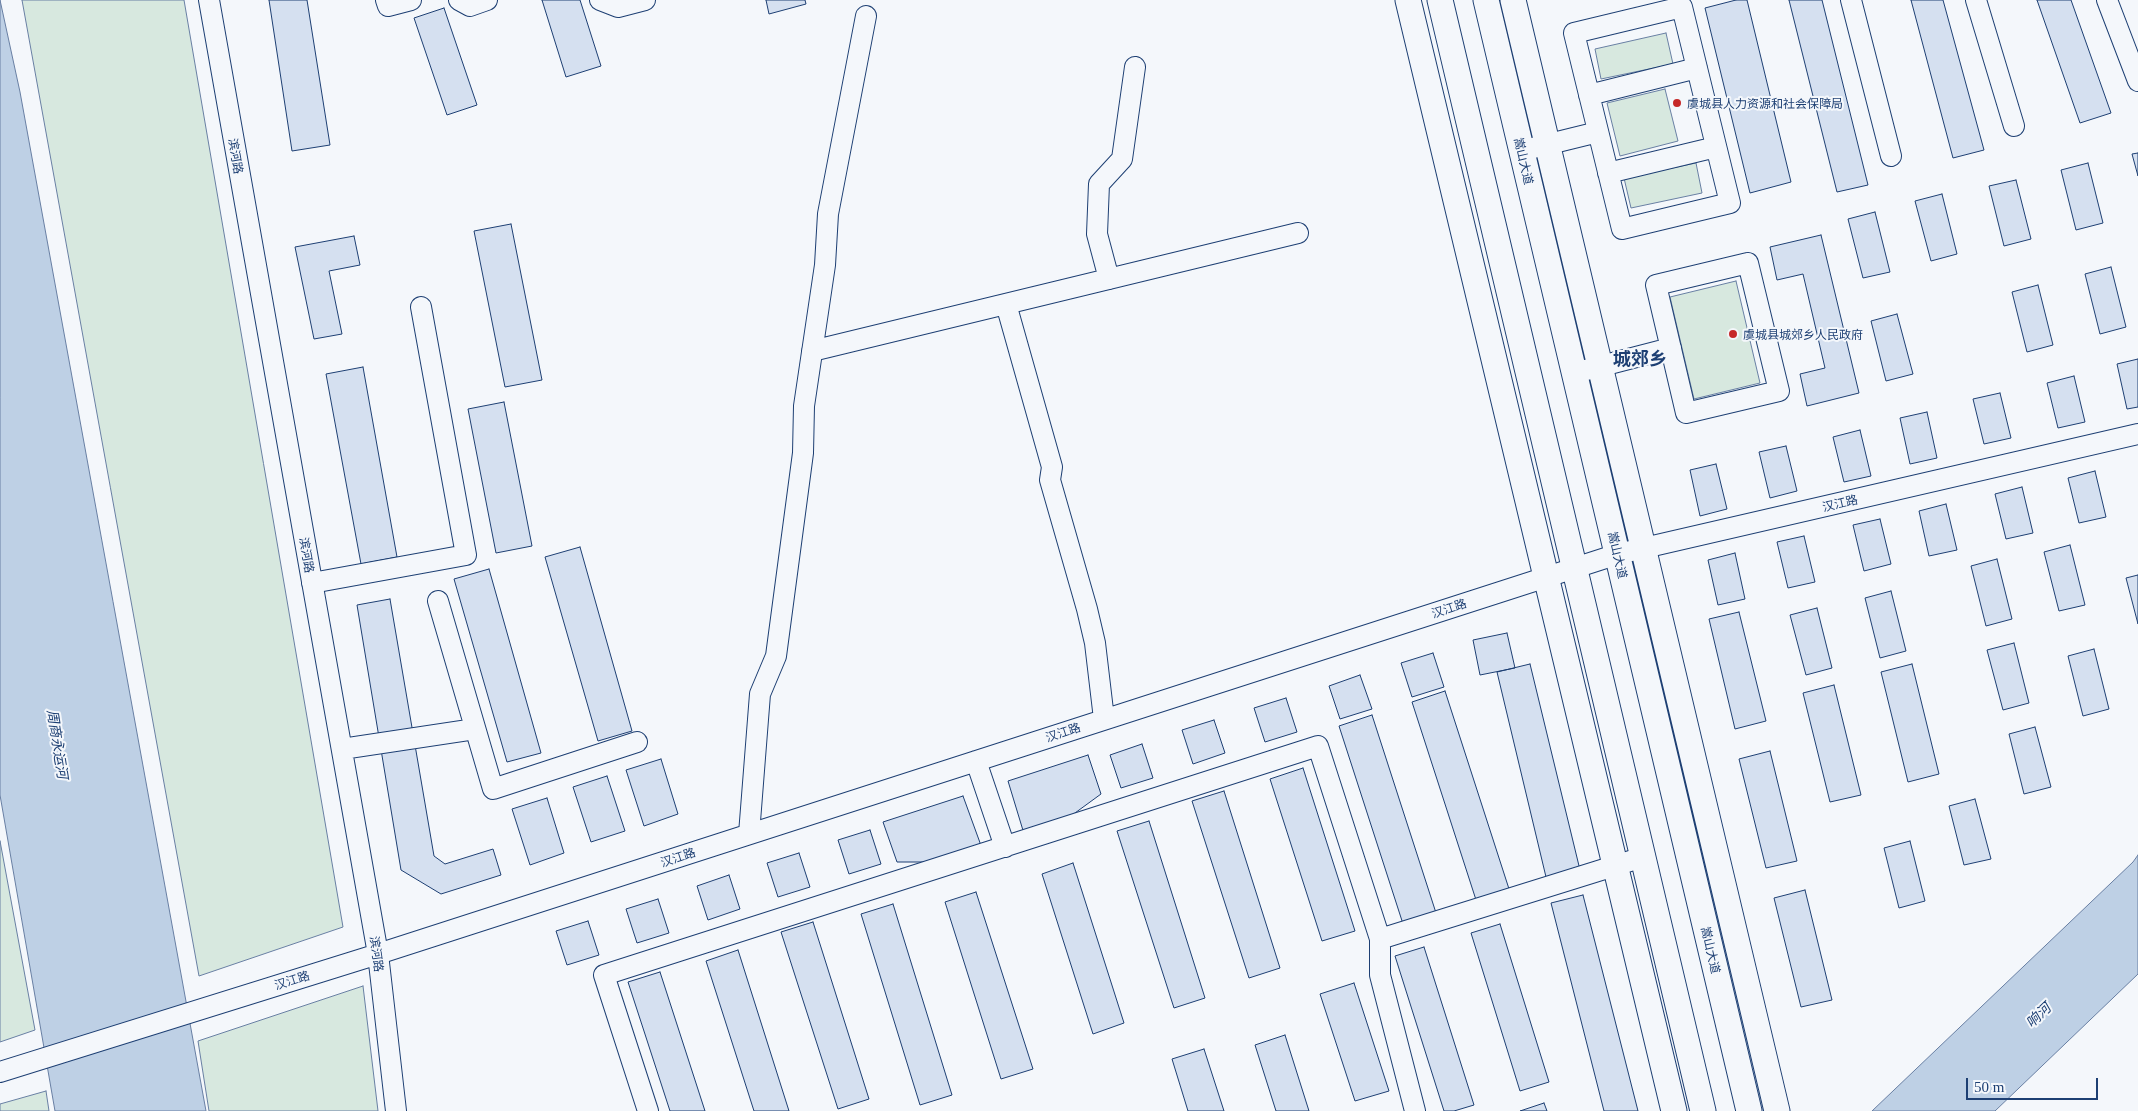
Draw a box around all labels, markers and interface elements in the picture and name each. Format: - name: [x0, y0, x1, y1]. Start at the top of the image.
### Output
- place label: 虞城县人力资源和社会保障局: [1687, 96, 1843, 110]
- marker: 虞城县人力资源和社会保障局: [1671, 97, 1683, 109]
- street label: 嵩山大道: [1512, 136, 1536, 186]
- street label: 滨河路: [226, 137, 246, 175]
- place label: 虞城县城郊乡人民政府: [1743, 327, 1863, 341]
- marker: 虞城县城郊乡人民政府: [1727, 328, 1739, 340]
- district label: 城郊乡: [1613, 347, 1667, 369]
- street label: 汉江路: [1821, 492, 1859, 514]
- street label: 嵩山大道: [1606, 530, 1630, 580]
- street label: 滨河路: [297, 536, 317, 574]
- street label: 汉江路: [1430, 596, 1468, 620]
- water label: 周商永运河: [44, 708, 72, 780]
- street label: 汉江路: [1044, 720, 1082, 744]
- street label: 汉江路: [659, 845, 697, 869]
- street label: 嵩山大道: [1699, 925, 1723, 975]
- street label: 滨河路: [367, 935, 387, 973]
- street label: 汉江路: [273, 968, 311, 992]
- water label: 响河: [2022, 999, 2054, 1031]
- scale bar: [1968, 1068, 2100, 1100]
- text: 50 m: [1974, 1079, 2004, 1095]

